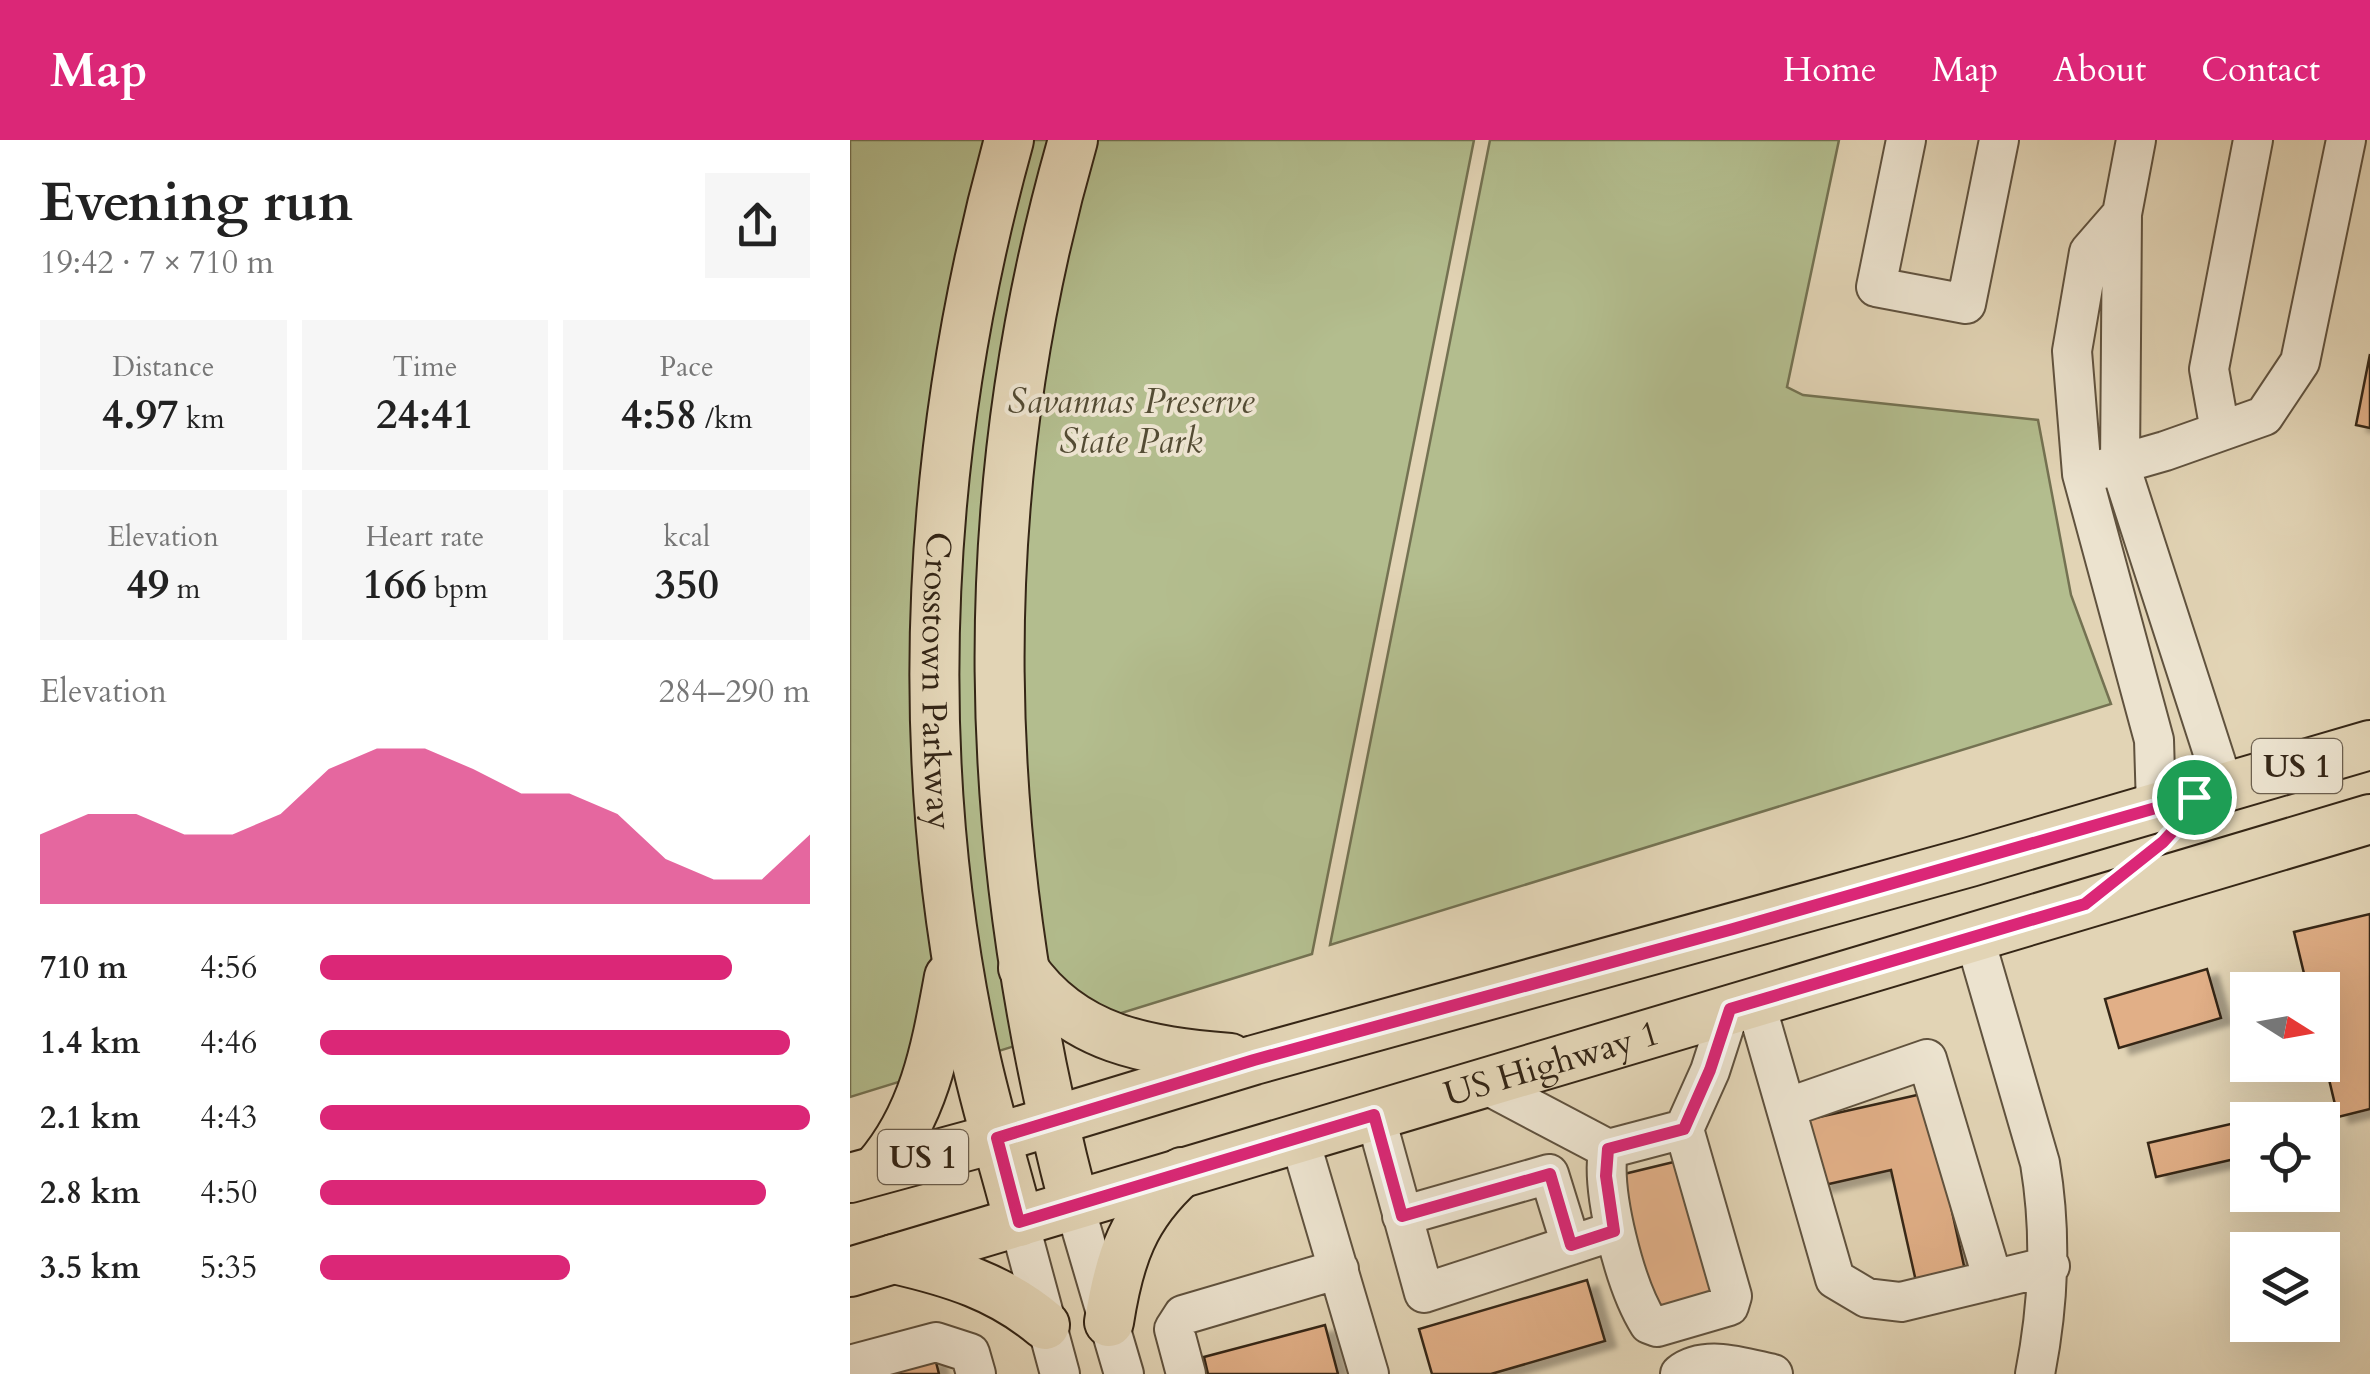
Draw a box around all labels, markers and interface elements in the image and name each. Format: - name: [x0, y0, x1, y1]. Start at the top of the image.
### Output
- text: Map: [50, 38, 148, 103]
- text: Home: [1783, 46, 1877, 94]
- text: Map: [1932, 46, 1998, 94]
- text: About: [2053, 46, 2146, 94]
- text: Contact: [2201, 46, 2320, 94]
- text: Evening run: [40, 166, 353, 240]
- button: share: [705, 173, 810, 278]
- text: 19:42 · 7 × 710 m: [40, 241, 274, 285]
- text: Distance: [112, 348, 215, 386]
- text: Time: [393, 348, 457, 386]
- text: Pace: [660, 348, 714, 386]
- park label: Savannas Preserve State Park: [1007, 378, 1255, 466]
- text: 4.97: [102, 386, 179, 443]
- text: 24:41: [376, 386, 474, 443]
- text: 4:58: [621, 386, 697, 443]
- text: km: [179, 400, 225, 438]
- text: /km: [697, 400, 753, 438]
- text: Elevation: [108, 518, 219, 556]
- text: Heart rate: [366, 518, 484, 556]
- text: kcal: [663, 518, 710, 556]
- street label: Crosstown Parkway: [909, 530, 964, 833]
- text: 49: [126, 556, 169, 613]
- text: 166: [362, 556, 427, 613]
- text: 350: [654, 556, 719, 613]
- text: m: [169, 570, 200, 608]
- text: bpm: [427, 570, 488, 608]
- text: Elevation: [40, 670, 167, 714]
- text: 284–290 m: [658, 670, 810, 714]
- road number: US 1: [2252, 739, 2342, 793]
- pin: [2152, 755, 2237, 840]
- icon: arrive: [2167, 770, 2222, 825]
- text: 710 m: [40, 946, 127, 990]
- text: 4:56: [200, 946, 257, 990]
- north arrow: [2230, 972, 2340, 1082]
- map controls: [2230, 972, 2340, 1342]
- street label: US Highway 1: [1438, 1009, 1665, 1119]
- text: 1.4 km: [40, 1021, 140, 1065]
- text: 4:46: [200, 1021, 257, 1065]
- text: 2.1 km: [40, 1096, 140, 1140]
- text: 4:43: [200, 1096, 257, 1140]
- button: locate: [2230, 1102, 2340, 1212]
- road number: US 1: [878, 1130, 968, 1184]
- text: 2.8 km: [40, 1171, 140, 1215]
- text: 4:50: [200, 1171, 257, 1215]
- button: layers: [2230, 1232, 2340, 1342]
- text: 3.5 km: [40, 1246, 140, 1290]
- text: 5:35: [200, 1246, 257, 1290]

